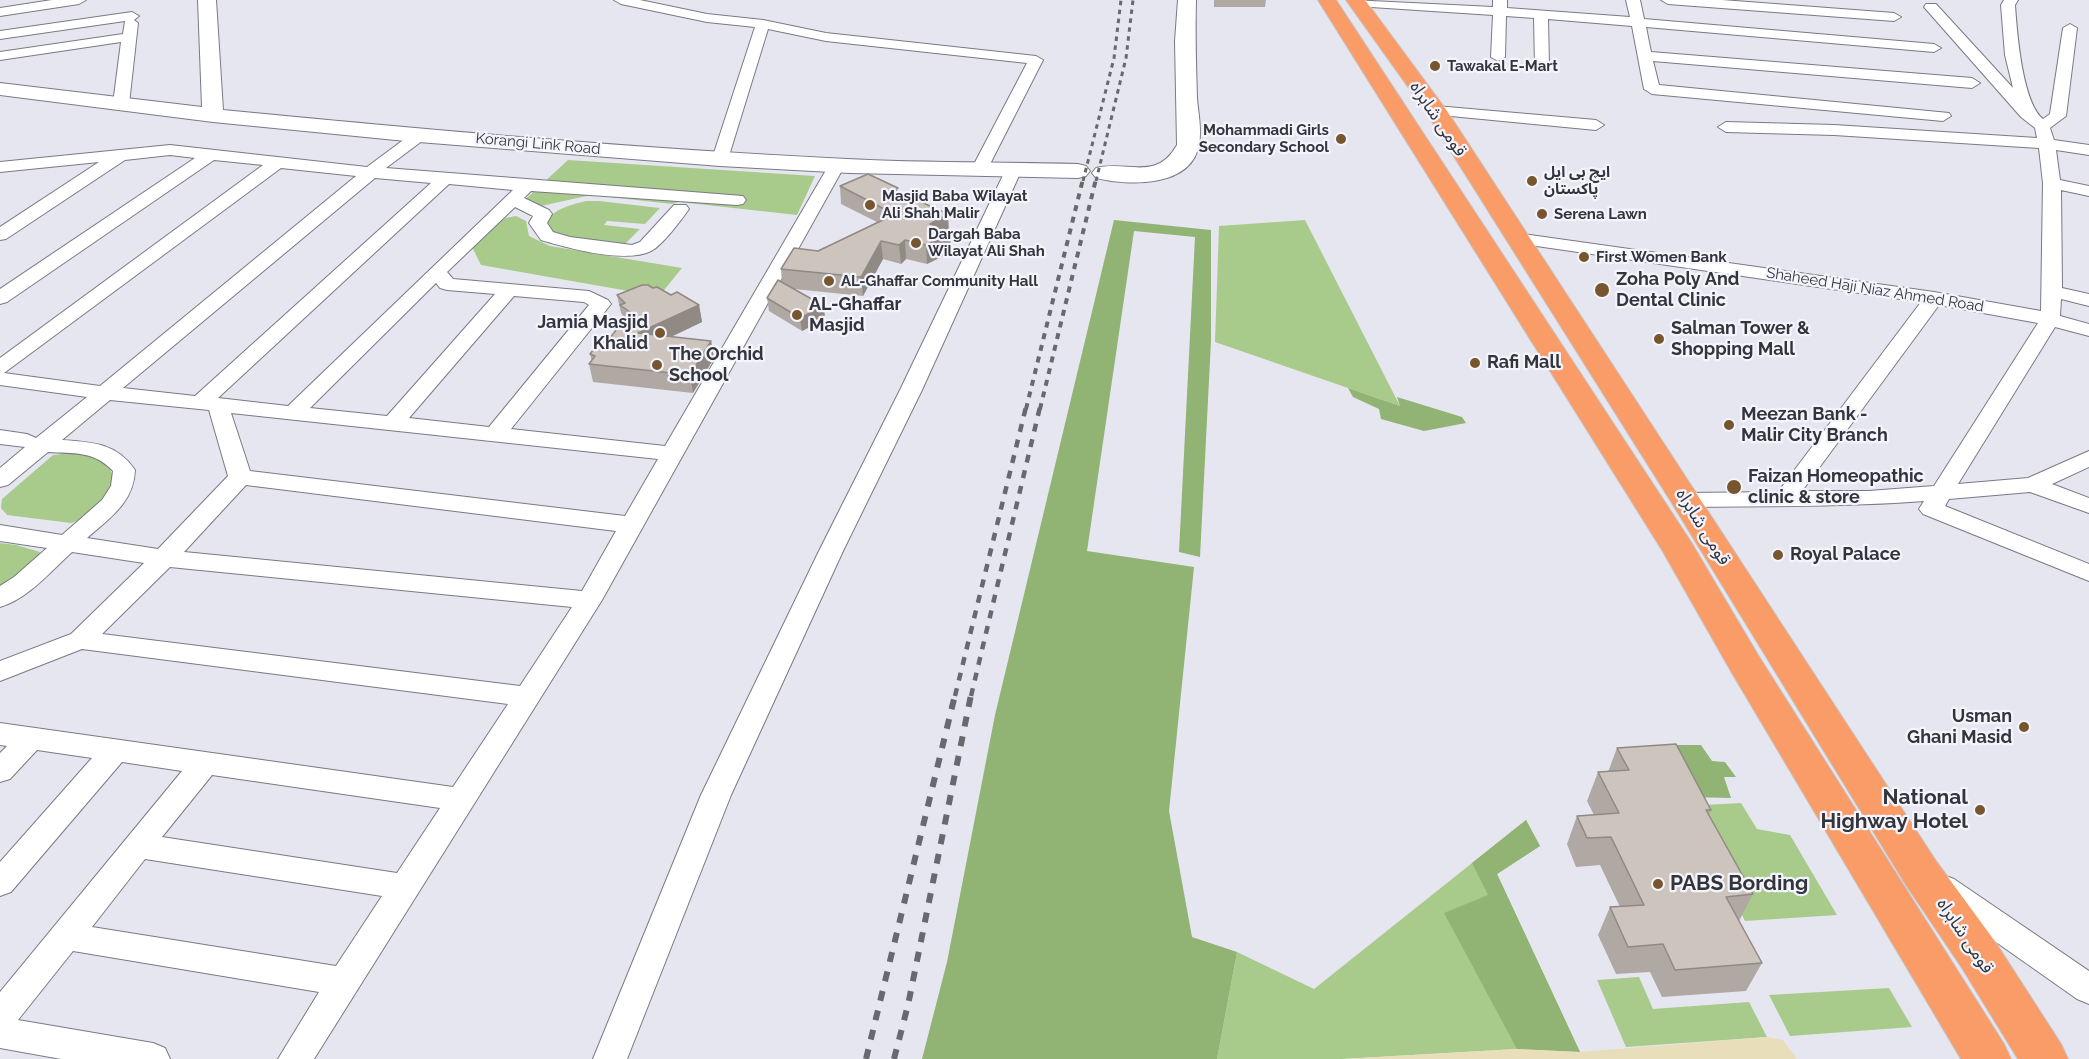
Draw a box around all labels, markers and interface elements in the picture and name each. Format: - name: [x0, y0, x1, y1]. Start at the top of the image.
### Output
- place label: Tawakal E-Mart: [1447, 57, 1558, 75]
- marker: Tawakal E-Mart: [1428, 59, 1442, 73]
- street label: قومی شاہراہ: [1405, 77, 1471, 161]
- place label: Mohammadi Girls Secondary School: [1199, 121, 1329, 156]
- street label: Korangi Link Road: [475, 130, 601, 158]
- marker: Mohammadi Girls Secondary School: [1334, 132, 1348, 146]
- place label: ایچ بی ایل پاکستان: [1544, 163, 1610, 198]
- marker: ایچ بی ایل پاکستان: [1525, 174, 1539, 188]
- place label: Masjid Baba Wilayat Ali Shah Malir: [882, 187, 1027, 222]
- marker: Masjid Baba Wilayat Ali Shah Malir: [863, 198, 877, 212]
- place label: Serena Lawn: [1554, 205, 1647, 223]
- marker: Serena Lawn: [1535, 207, 1549, 221]
- place label: Dargah Baba Wilayat Ali Shah: [928, 225, 1045, 260]
- marker: Dargah Baba Wilayat Ali Shah: [909, 236, 923, 250]
- place label: First Women Bank: [1596, 248, 1727, 266]
- marker: First Women Bank: [1577, 250, 1591, 264]
- street label: Shaheed Haji Niaz Ahmed Road: [1765, 264, 1985, 316]
- place label: Zoha Poly And Dental Clinic: [1616, 269, 1739, 312]
- place label: AL-Ghaffar Community Hall: [841, 272, 1038, 290]
- marker: AL-Ghaffar Community Hall: [822, 274, 836, 288]
- marker: Zoha Poly And Dental Clinic: [1593, 281, 1611, 299]
- place label: AL-Ghaffar Masjid: [809, 294, 902, 336]
- marker: AL-Ghaffar Masjid: [790, 308, 804, 322]
- place label: Jamia Masjid Khalid: [537, 312, 648, 354]
- place label: Salman Tower & Shopping Mall: [1671, 318, 1810, 360]
- marker: Jamia Masjid Khalid: [653, 326, 667, 340]
- marker: Salman Tower & Shopping Mall: [1652, 332, 1666, 346]
- place label: The Orchid School: [669, 344, 764, 386]
- place label: Rafi Mall: [1487, 352, 1561, 374]
- marker: Rafi Mall: [1468, 356, 1482, 370]
- marker: The Orchid School: [650, 358, 664, 372]
- place label: Meezan Bank - Malir City Branch: [1741, 404, 1888, 446]
- marker: Meezan Bank - Malir City Branch: [1722, 418, 1736, 432]
- place label: Faizan Homeopathic clinic & store: [1748, 466, 1924, 508]
- marker: Faizan Homeopathic clinic & store: [1725, 478, 1743, 496]
- street label: قومی شاہراہ: [1671, 485, 1735, 569]
- place label: Royal Palace: [1790, 544, 1901, 566]
- marker: Royal Palace: [1771, 548, 1785, 562]
- place label: Usman Ghani Masid: [1907, 706, 2012, 748]
- marker: Usman Ghani Masid: [2017, 720, 2031, 734]
- place label: National Highway Hotel: [1820, 785, 1968, 835]
- marker: National Highway Hotel: [1973, 803, 1987, 817]
- place label: PABS Bording: [1670, 871, 1808, 897]
- marker: PABS Bording: [1651, 877, 1665, 891]
- street label: قومی شاہراہ: [1932, 894, 1998, 978]

